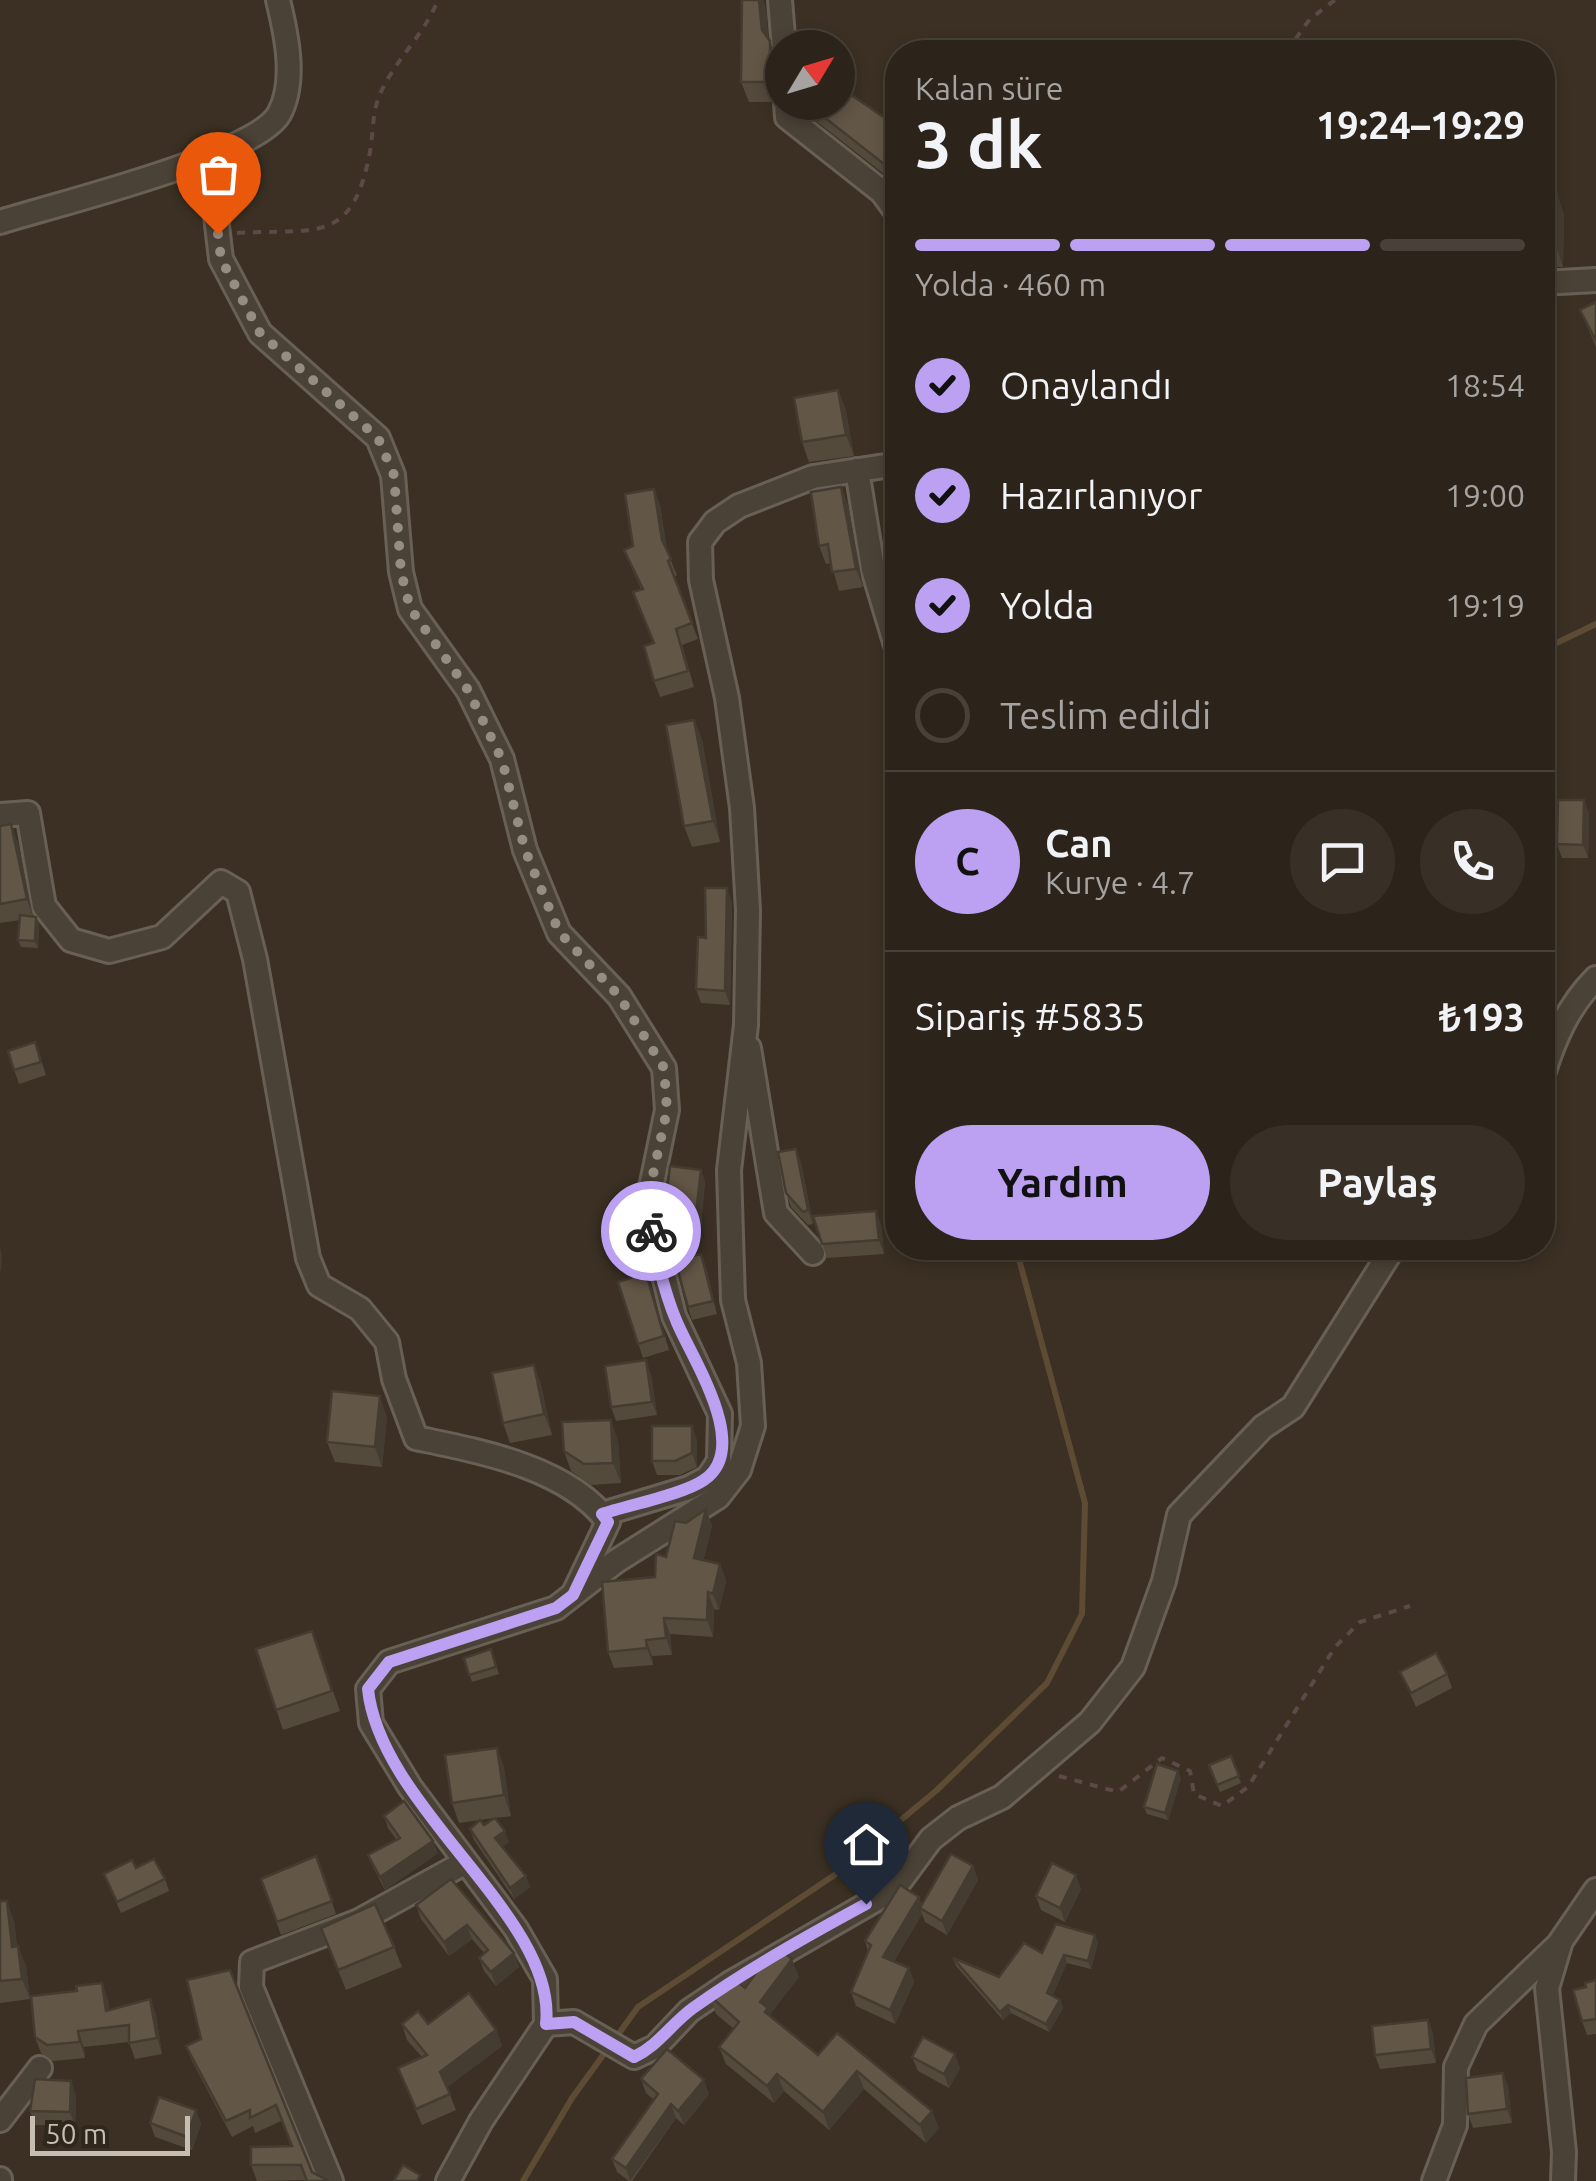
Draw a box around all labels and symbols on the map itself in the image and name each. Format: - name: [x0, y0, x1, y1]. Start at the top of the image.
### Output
- north arrow: [765, 30, 855, 120]
- pin: [176, 132, 261, 235]
- courier: [601, 1181, 701, 1281]
- pin: [824, 1802, 909, 1905]
- scale bar: [30, 2111, 190, 2156]

